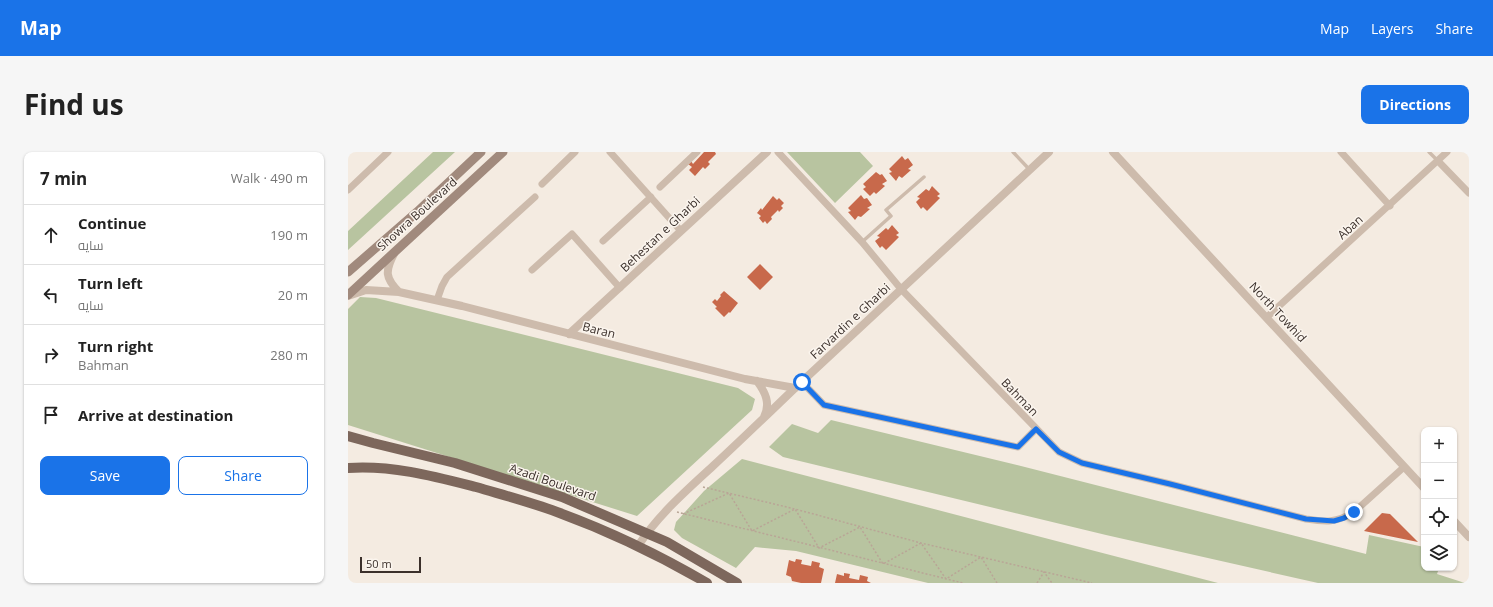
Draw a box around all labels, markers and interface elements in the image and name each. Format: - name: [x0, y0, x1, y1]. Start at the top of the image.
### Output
- text: Map: [20, 15, 61, 41]
- text: Map: [1320, 19, 1349, 38]
- text: Layers: [1371, 19, 1413, 38]
- text: Share: [1435, 19, 1473, 38]
- text: Find us: [24, 85, 124, 123]
- button: Directions: [1361, 85, 1469, 124]
- text: 7 min: [40, 167, 87, 190]
- text: Walk · 490 m: [231, 169, 308, 187]
- street label: Showra Boulevard: [373, 174, 461, 254]
- street label: Behestan e Gharbi: [616, 192, 704, 276]
- street label: Aban: [1334, 211, 1366, 243]
- text: Continue: [78, 213, 146, 233]
- icon: ahead: [40, 224, 62, 246]
- text: 190 m: [270, 226, 308, 244]
- text: سایه: [78, 236, 104, 254]
- text: Turn left: [78, 273, 143, 293]
- street label: North Towhid: [1246, 278, 1310, 346]
- street label: Farvardin e Gharbi: [806, 279, 894, 363]
- icon: left: [40, 284, 62, 306]
- text: 20 m: [278, 286, 308, 304]
- text: سایه: [78, 296, 104, 314]
- street label: ‌‌Baran: [581, 318, 617, 342]
- text: Turn right: [78, 336, 153, 356]
- icon: right: [40, 344, 62, 366]
- text: 280 m: [270, 346, 308, 364]
- text: Bahman: [78, 356, 129, 374]
- route start: [793, 373, 811, 391]
- street label: Bahman: [998, 374, 1042, 420]
- icon: arrive: [40, 404, 62, 426]
- text: Arrive at destination: [78, 405, 233, 425]
- map controls: [1421, 427, 1457, 571]
- button: +: [1421, 427, 1457, 463]
- button: Save: [40, 456, 170, 495]
- button: Share: [178, 456, 308, 495]
- street label: َAzadi Boulevard: [508, 459, 598, 505]
- button: −: [1421, 463, 1457, 499]
- button: locate: [1421, 499, 1457, 535]
- route end: [1345, 503, 1363, 521]
- button: layers: [1421, 535, 1457, 571]
- scale bar: [360, 555, 421, 574]
- text: 50 m: [366, 556, 392, 571]

